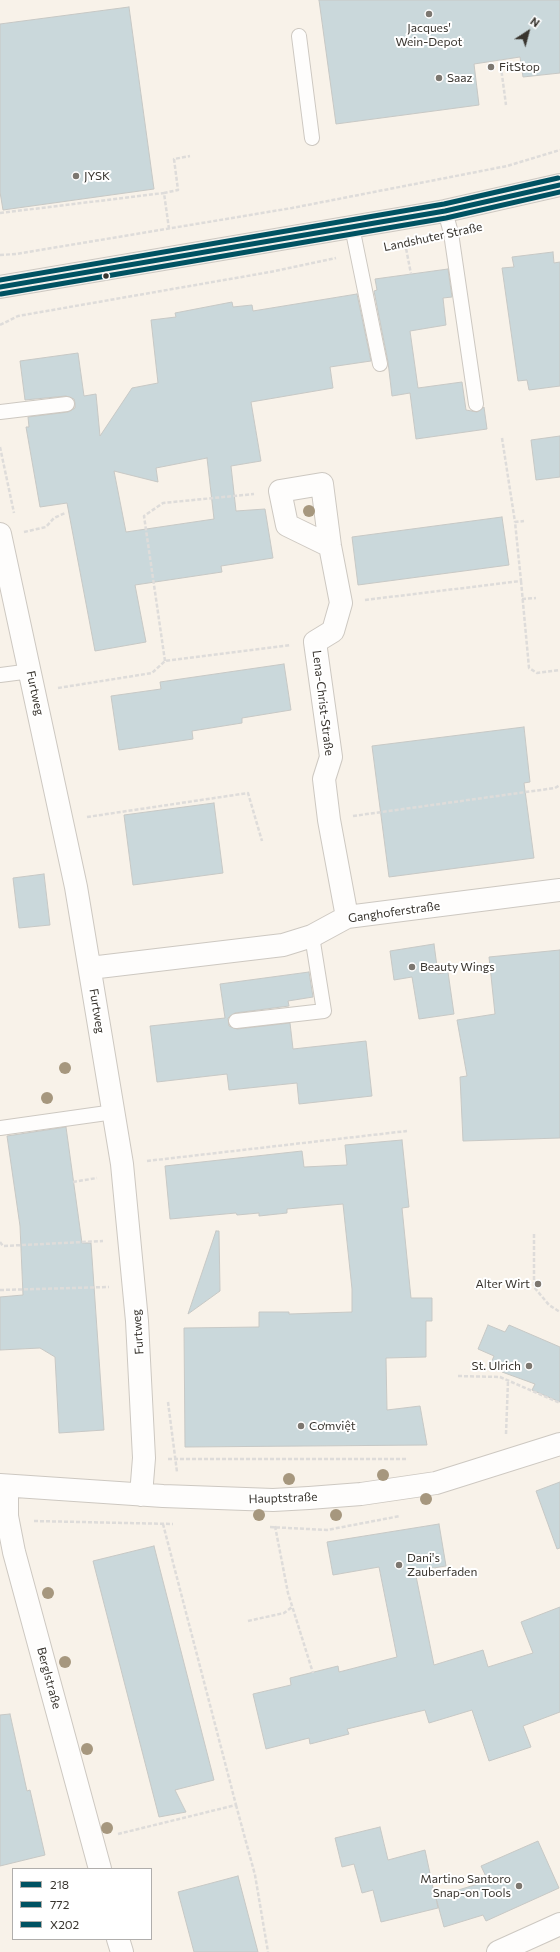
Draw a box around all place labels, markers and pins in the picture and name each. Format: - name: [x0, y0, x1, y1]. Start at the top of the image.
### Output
- marker: Jacques' Wein-Depot: [424, 9, 434, 19]
- place label: Jacques' Wein-Depot: [395, 21, 463, 49]
- place label: FitStop: [499, 60, 540, 74]
- marker: FitStop: [486, 62, 496, 72]
- place label: Saaz: [447, 71, 473, 85]
- marker: Saaz: [434, 73, 444, 83]
- place label: JYSK: [84, 169, 110, 183]
- marker: JYSK: [71, 171, 81, 181]
- unlabelled marker: [101, 271, 111, 281]
- place label: Beauty Wings: [420, 960, 495, 974]
- marker: Beauty Wings: [407, 962, 417, 972]
- place label: Alter Wirt: [475, 1277, 530, 1291]
- marker: Alter Wirt: [533, 1279, 543, 1289]
- place label: St. Ulrich: [472, 1359, 521, 1373]
- marker: St. Ulrich: [524, 1361, 534, 1371]
- place label: Cơmviệt: [309, 1419, 356, 1433]
- marker: Cơmviệt: [296, 1421, 306, 1431]
- place label: Dani's Zauberfaden: [407, 1551, 477, 1579]
- marker: Dani's Zauberfaden: [394, 1560, 404, 1570]
- place label: Martino Santoro Snap-on Tools: [420, 1872, 511, 1900]
- marker: Martino Santoro Snap-on Tools: [514, 1881, 524, 1891]

